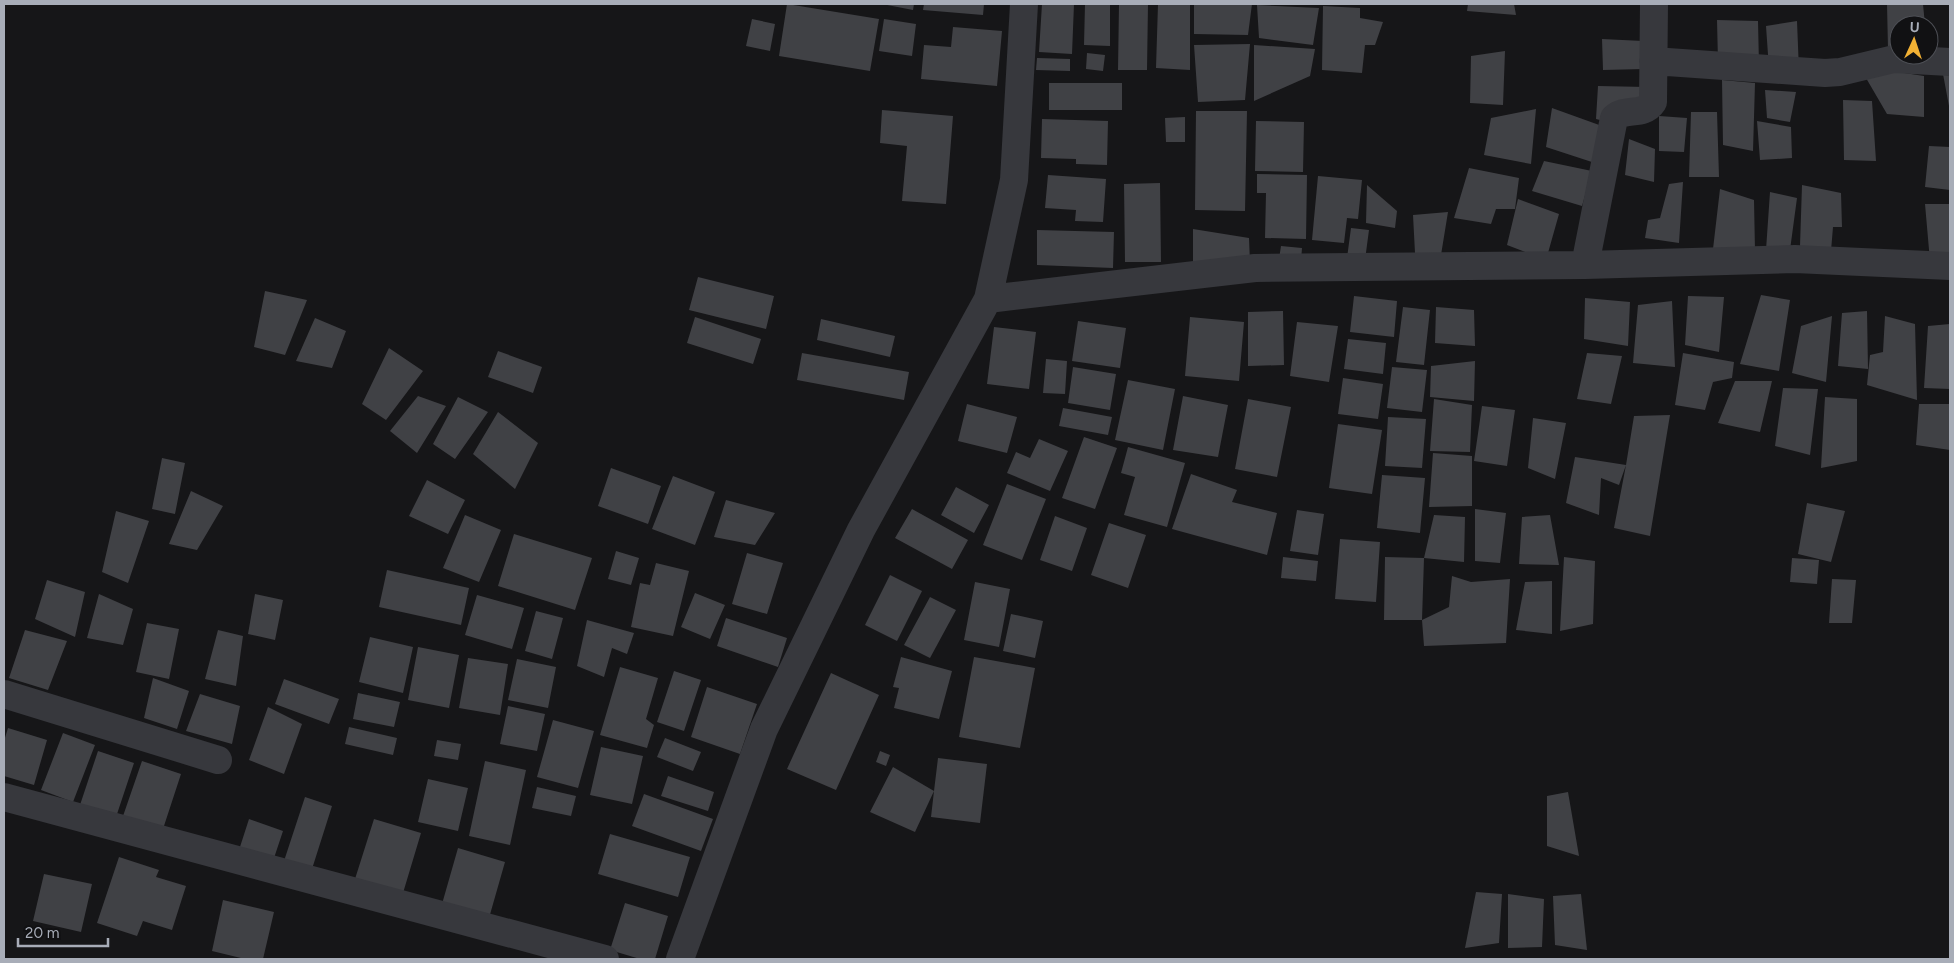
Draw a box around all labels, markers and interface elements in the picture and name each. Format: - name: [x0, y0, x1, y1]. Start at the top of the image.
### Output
- north arrow: [1889, 15, 1939, 65]
- text: U: [1909, 19, 1920, 36]
- scale bar: [18, 916, 108, 948]
- text: 20 m: [25, 924, 59, 942]

